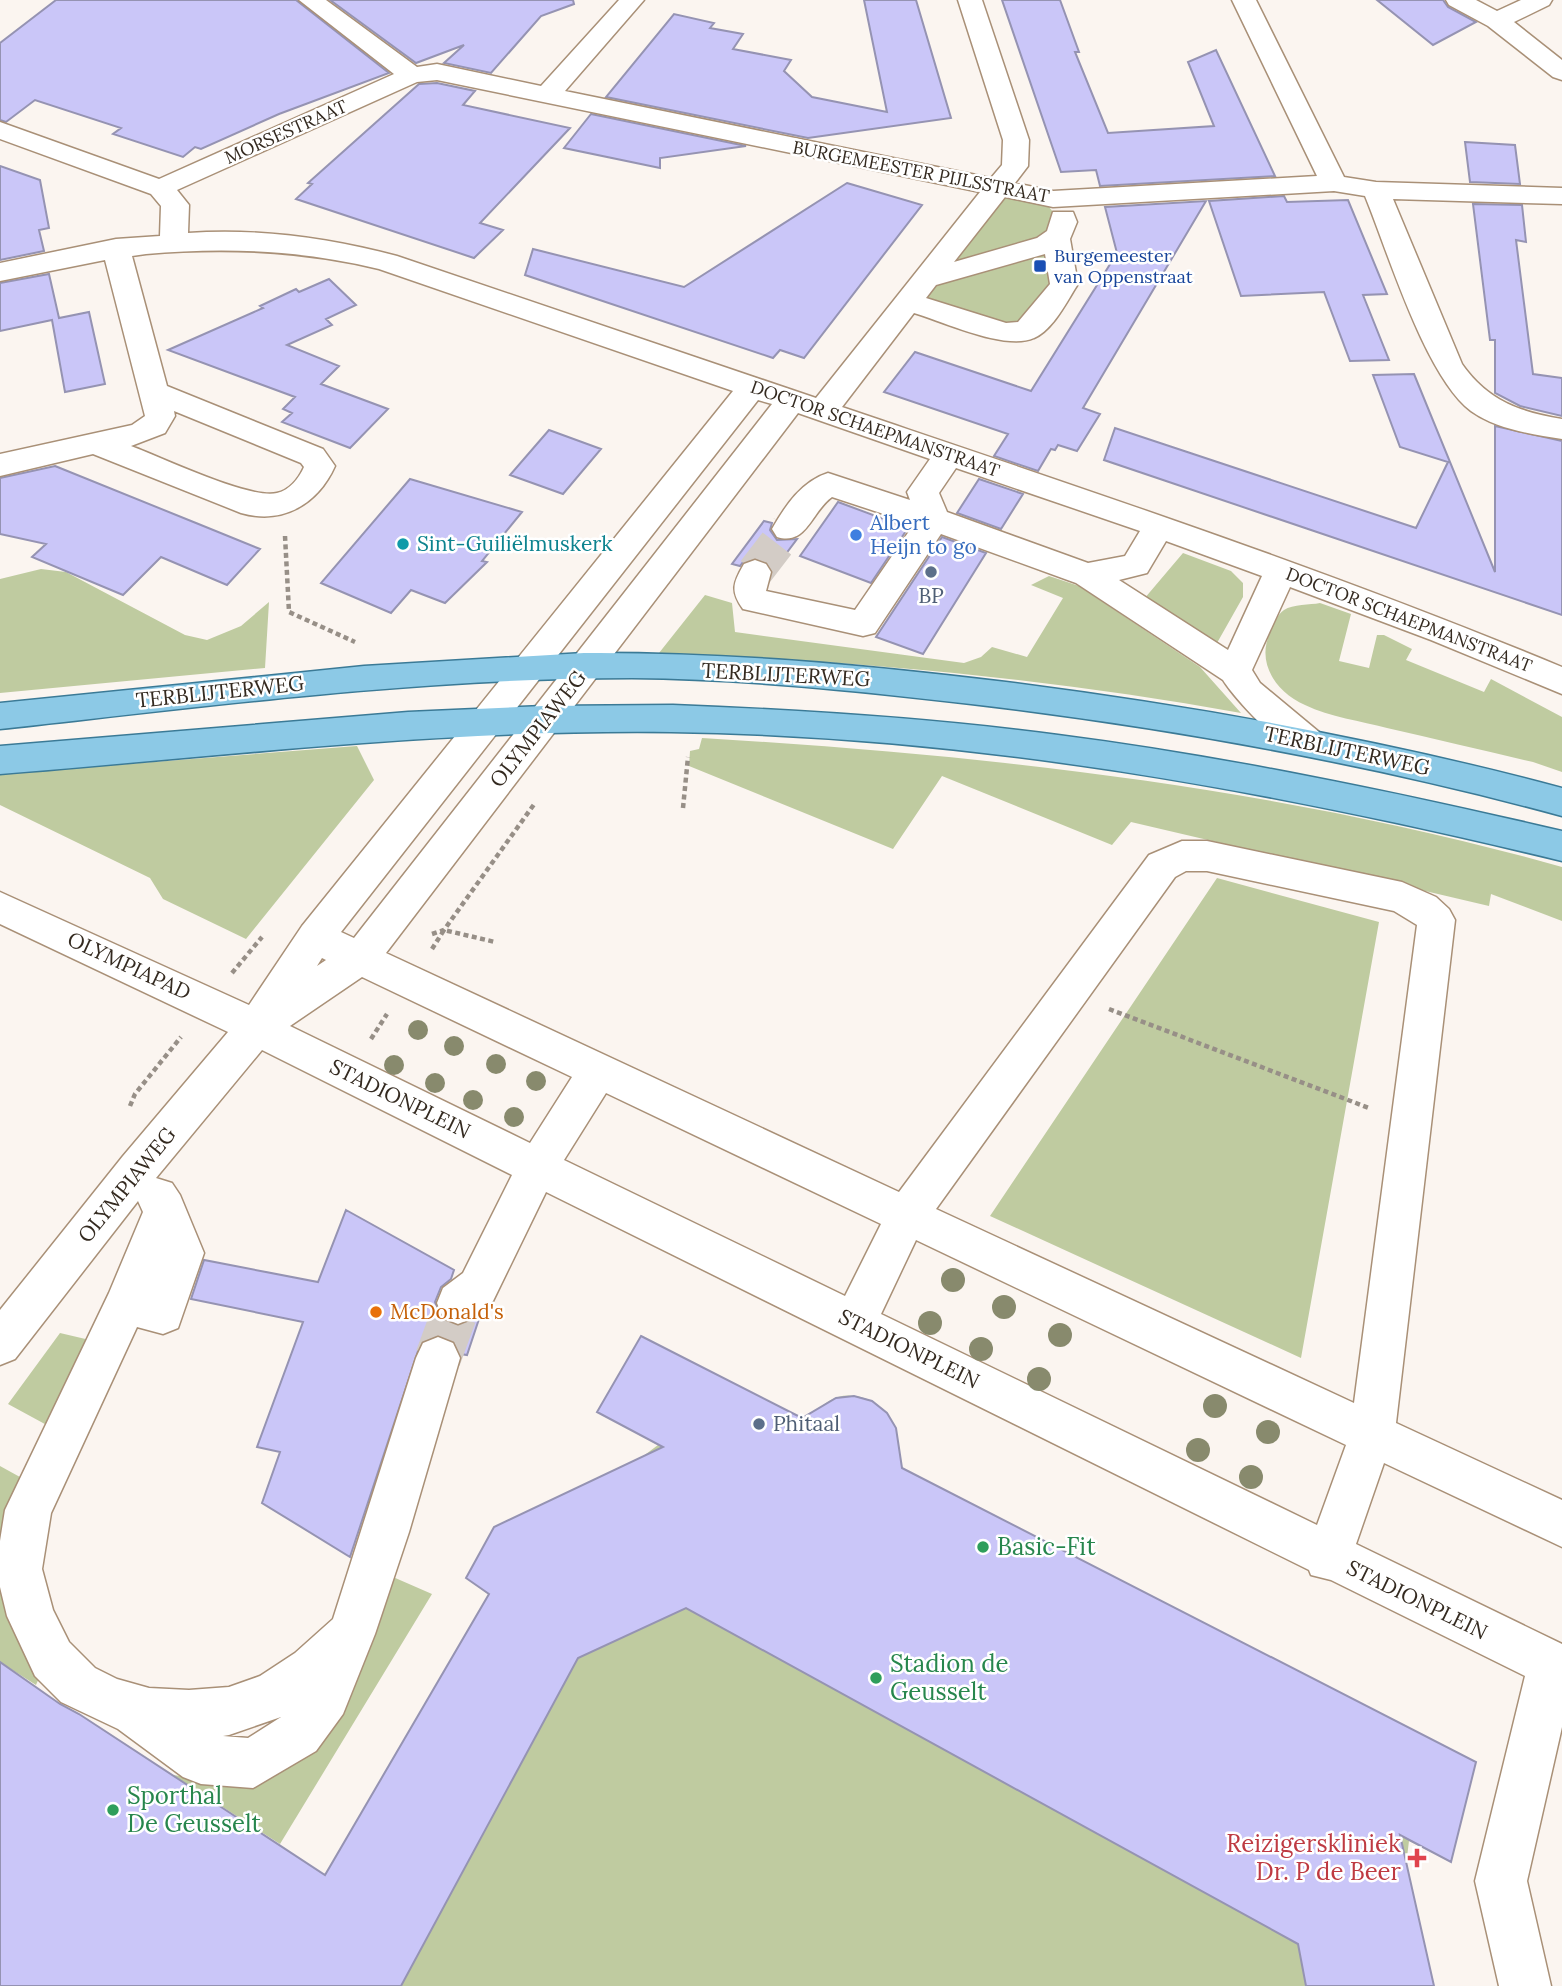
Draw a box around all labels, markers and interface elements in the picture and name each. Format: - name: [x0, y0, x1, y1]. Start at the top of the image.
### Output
- street label: MORSESTRAAT: [221, 94, 351, 169]
- street label: BURGEMEESTER PIJLSSTRAAT: [791, 135, 1052, 208]
- place label: Burgemeester van Oppenstraat: [1054, 244, 1193, 288]
- marker: Burgemeester van Oppenstraat: [1032, 258, 1048, 274]
- street label: DOCTOR SCHAEPMANSTRAAT: [748, 375, 1003, 482]
- place label: Albert Heijn to go: [869, 509, 977, 560]
- marker: Albert Heijn to go: [848, 527, 864, 543]
- place label: Sint-Guiliëlmuskerk: [417, 530, 613, 557]
- marker: Sint-Guiliëlmuskerk: [395, 536, 411, 552]
- street label: DOCTOR SCHAEPMANSTRAAT: [1283, 562, 1536, 677]
- marker: BP: [923, 564, 939, 580]
- place label: BP: [918, 582, 944, 609]
- street label: TERBLIJTERWEG: [701, 657, 871, 692]
- street label: OLYMPIAWEG: [483, 665, 592, 793]
- street label: TERBLIJTERWEG: [135, 669, 305, 714]
- street label: TERBLIJTERWEG: [1262, 720, 1433, 781]
- street label: OLYMPIAPAD: [63, 925, 195, 1006]
- street label: STADIONPLEIN: [325, 1053, 475, 1144]
- street label: OLYMPIAWEG: [72, 1121, 182, 1248]
- place label: McDonald's: [390, 1298, 504, 1325]
- street label: STADIONPLEIN: [834, 1303, 984, 1394]
- marker: McDonald's: [368, 1304, 384, 1320]
- place label: Phitaal: [773, 1410, 840, 1437]
- marker: Phitaal: [751, 1416, 767, 1432]
- place label: Basic-Fit: [997, 1531, 1096, 1562]
- marker: Basic-Fit: [975, 1539, 991, 1555]
- street label: STADIONPLEIN: [1342, 1554, 1492, 1645]
- place label: Stadion de Geusselt: [890, 1648, 1009, 1707]
- marker: Stadion de Geusselt: [868, 1670, 884, 1686]
- place label: Sporthal De Geusselt: [127, 1780, 262, 1839]
- marker: Sporthal De Geusselt: [105, 1802, 121, 1818]
- place label: Reizigerskliniek Dr. P de Beer: [1226, 1828, 1402, 1887]
- marker: Reizigerskliniek Dr. P de Beer: [1407, 1848, 1427, 1868]

